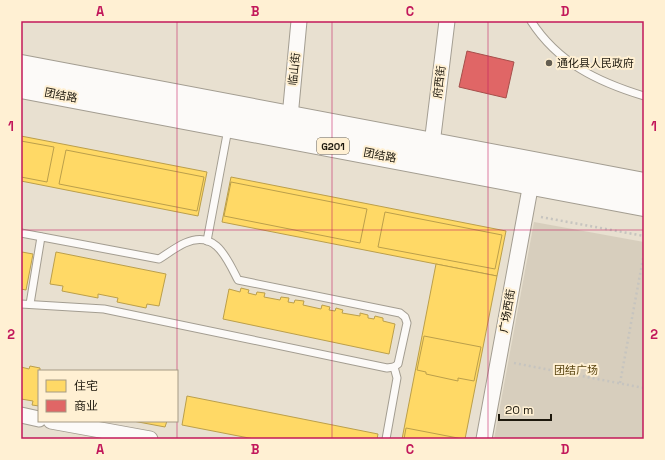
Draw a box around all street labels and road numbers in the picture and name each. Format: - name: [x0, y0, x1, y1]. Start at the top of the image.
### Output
- street label: 临山街: [285, 52, 303, 86]
- street label: 府西街: [430, 65, 448, 99]
- street label: 团结路: [43, 85, 79, 105]
- road number: G201: [317, 138, 349, 154]
- street label: 团结路: [362, 145, 398, 165]
- street label: 广场西街: [496, 288, 518, 334]

